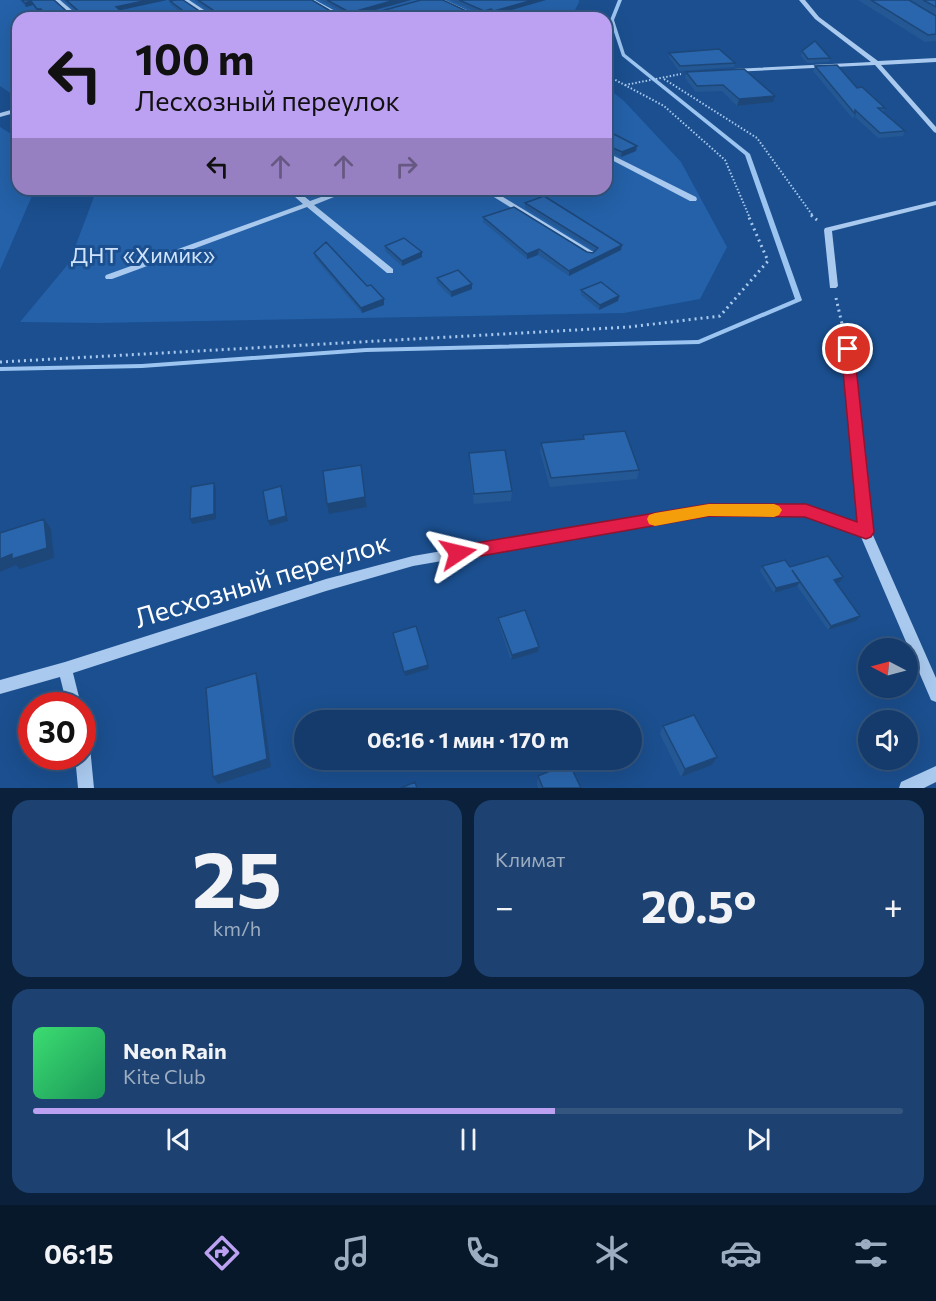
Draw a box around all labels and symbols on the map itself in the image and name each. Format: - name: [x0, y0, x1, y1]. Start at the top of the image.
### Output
- park label: ДНТ «Химик»: [71, 241, 215, 268]
- pin: [822, 323, 873, 374]
- position arrow: [426, 521, 490, 585]
- street label: Лесхозный переулок: [130, 525, 393, 634]
- north arrow: [858, 638, 918, 698]
- speed limit sign: 30: [18, 692, 96, 770]

